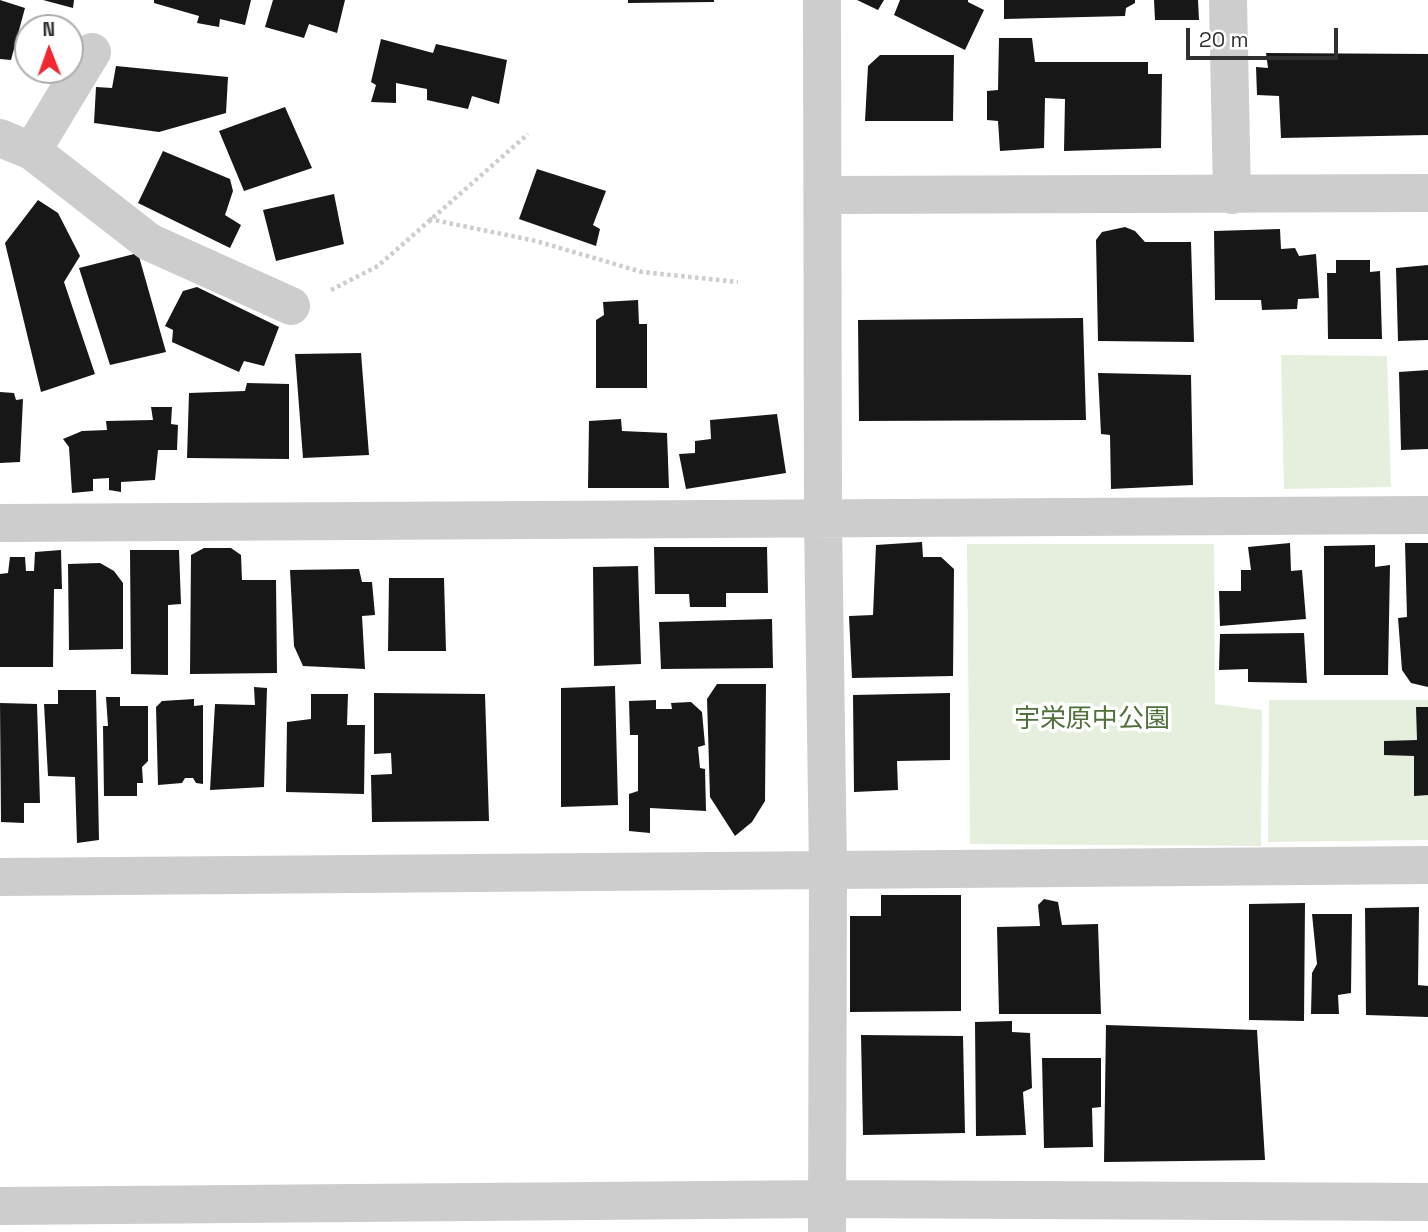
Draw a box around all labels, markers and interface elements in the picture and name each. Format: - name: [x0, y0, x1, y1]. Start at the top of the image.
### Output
- north arrow: [14, 14, 84, 84]
- scale bar: [1190, 14, 1342, 58]
- text: N: [42, 17, 55, 42]
- text: 20 m: [1199, 26, 1249, 53]
- park label: 宇栄原中公園: [1014, 704, 1170, 736]

